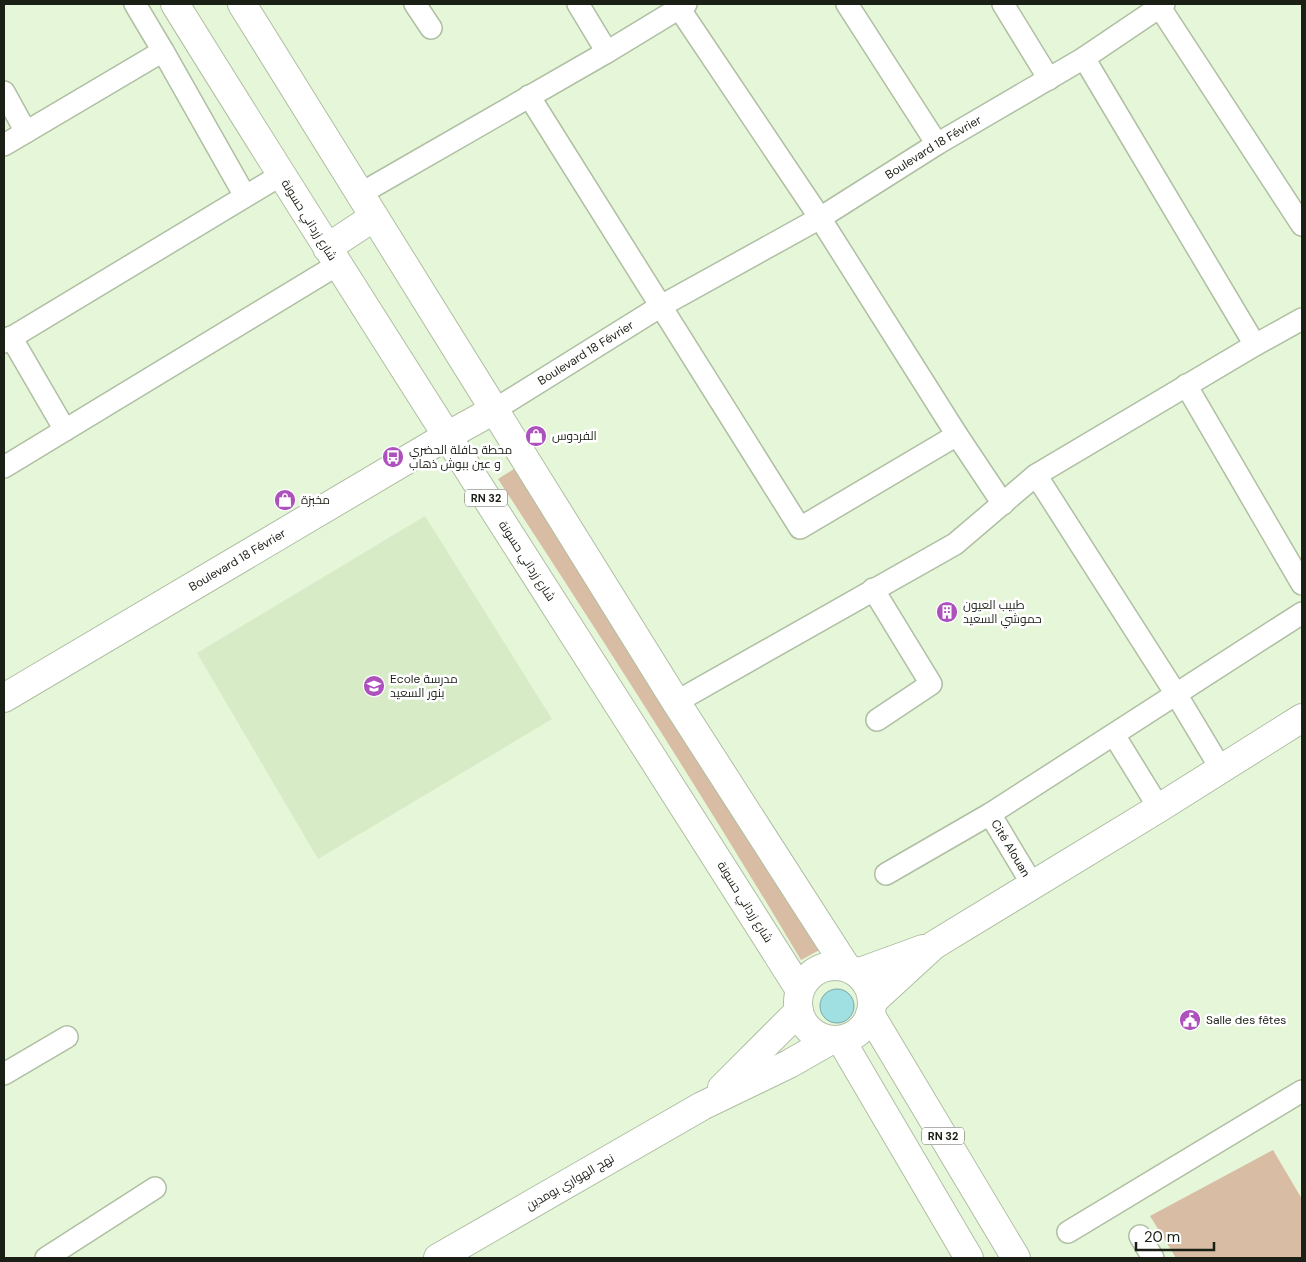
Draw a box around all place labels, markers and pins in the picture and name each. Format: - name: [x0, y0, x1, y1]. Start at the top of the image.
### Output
- shop icon: الفردوس: [524, 424, 548, 448]
- place label: الفردوس: [552, 428, 597, 444]
- place label: محطة حافلة الحضري و عين ببوش ذهاب: [409, 442, 512, 472]
- bus stop icon: محطة حافلة الحضري و عين ببوش ذهاب: [381, 445, 405, 469]
- shop icon: مخبزة: [273, 488, 297, 512]
- place label: مخبزة: [301, 492, 330, 508]
- place label: طبيب العيون حموشي السعيد: [963, 597, 1042, 629]
- building icon: طبيب العيون حموشي السعيد: [935, 600, 959, 624]
- place label: Ecole مدرسة بنور السعيد: [390, 671, 458, 701]
- school or university icon: Ecole مدرسة بنور السعيد: [362, 674, 386, 698]
- public building icon: Salle des fêtes: [1178, 1008, 1202, 1032]
- place label: Salle des fêtes: [1206, 1012, 1286, 1028]

